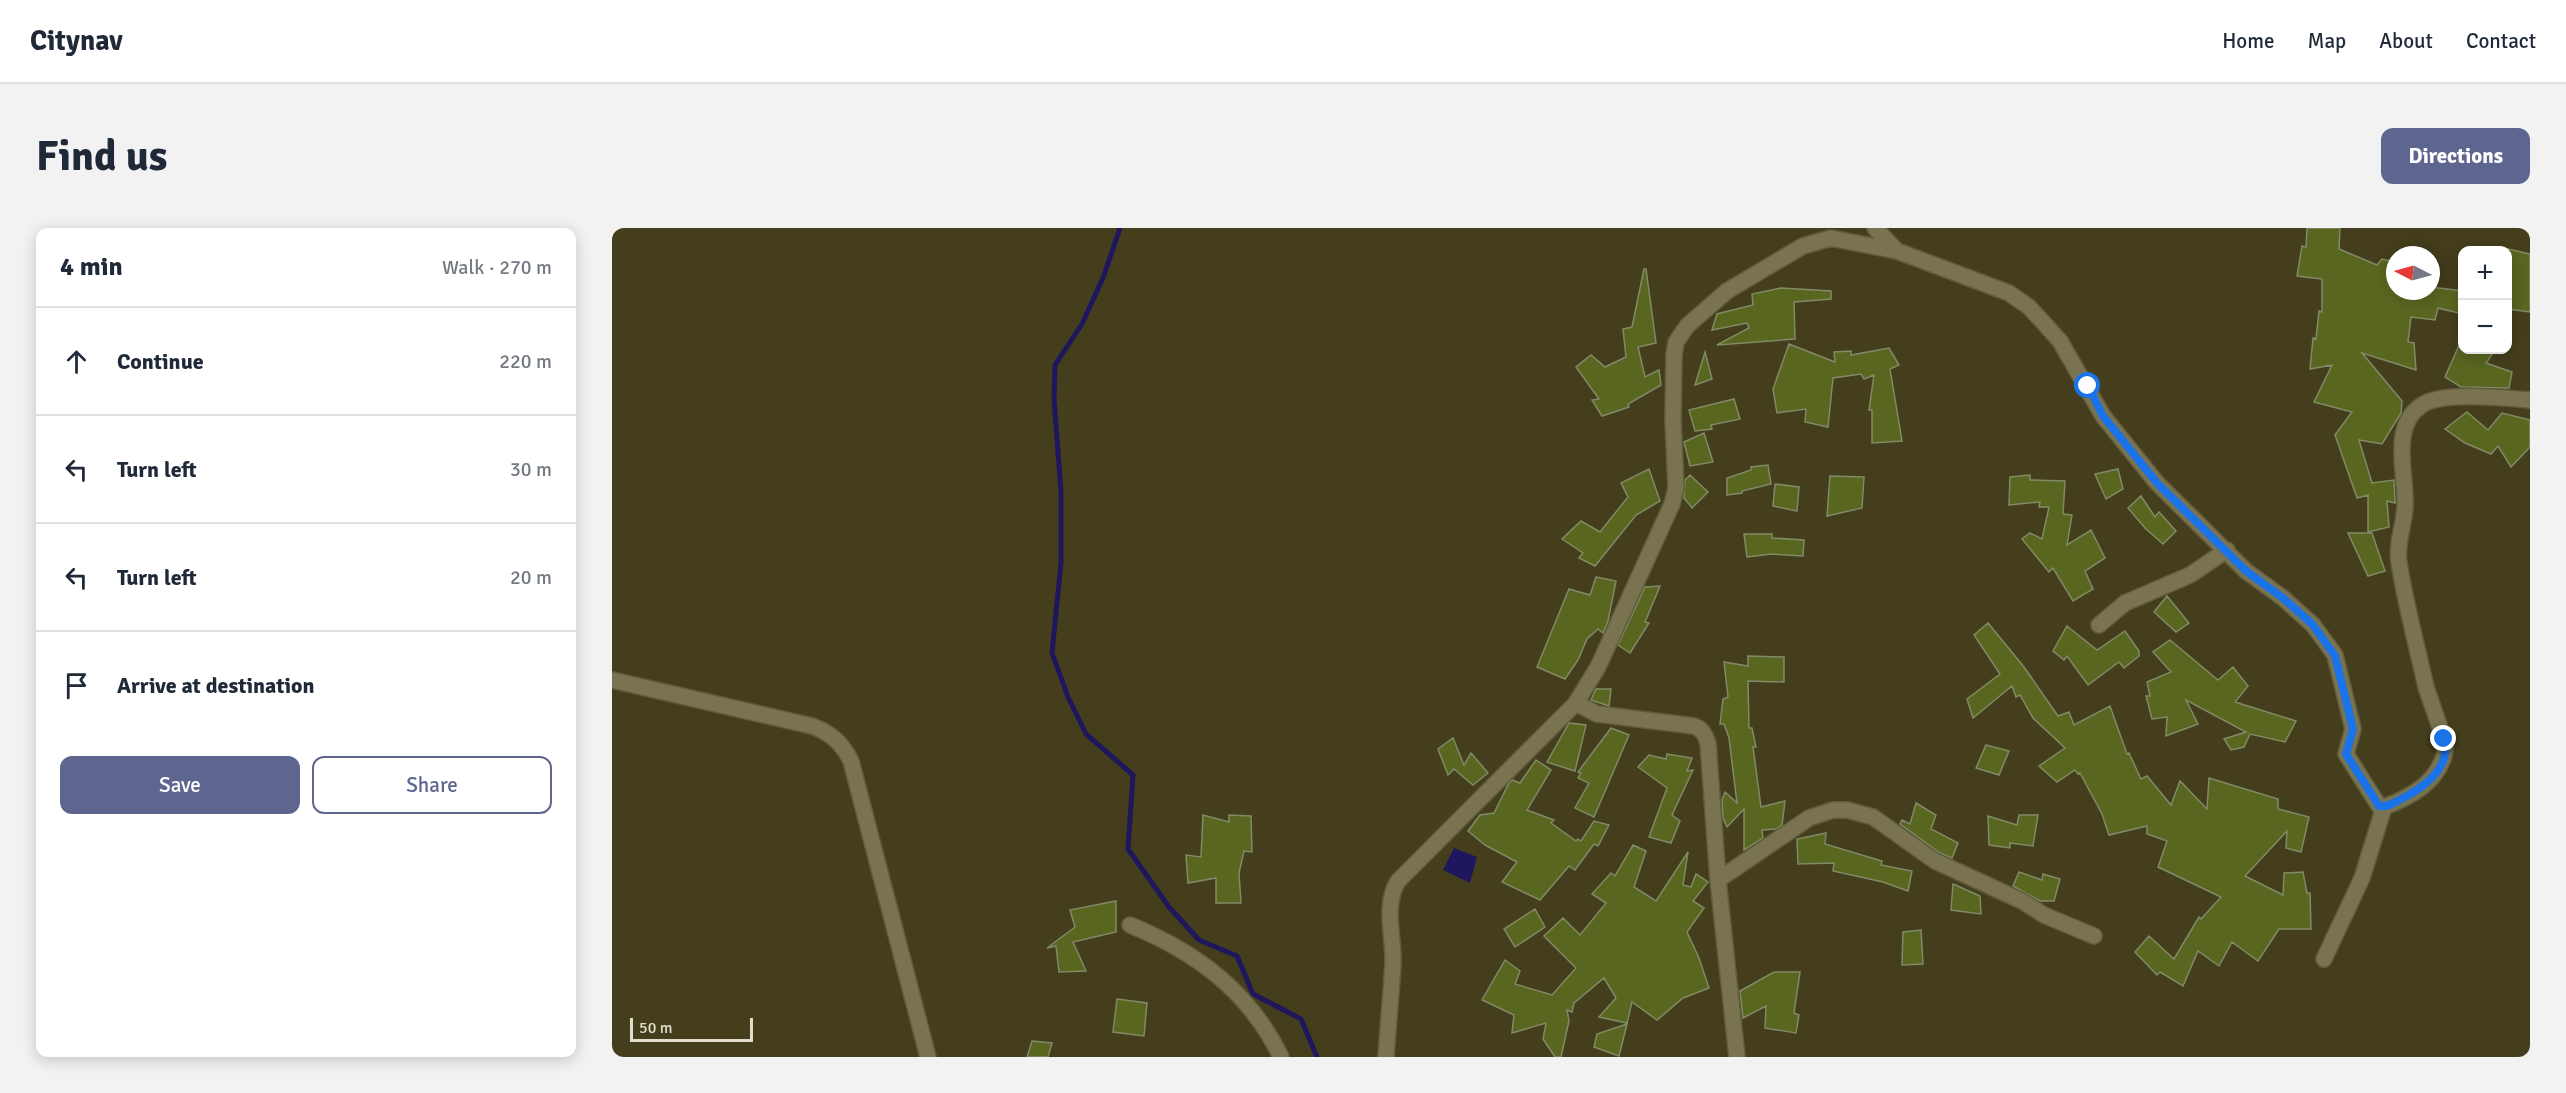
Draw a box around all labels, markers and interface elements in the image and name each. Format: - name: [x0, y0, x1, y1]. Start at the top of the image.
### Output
- text: Citynav: [30, 24, 123, 58]
- text: Home: [2222, 28, 2275, 54]
- text: Map: [2308, 28, 2346, 54]
- text: About: [2379, 28, 2433, 54]
- text: Contact: [2466, 28, 2536, 54]
- button: Directions: [2381, 128, 2530, 184]
- text: Find us: [36, 131, 167, 182]
- north arrow: [2386, 246, 2440, 300]
- map controls: [2458, 246, 2512, 354]
- button: +: [2458, 246, 2512, 300]
- text: 4 min: [60, 251, 123, 283]
- text: Walk · 270 m: [442, 255, 552, 280]
- button: −: [2458, 300, 2512, 354]
- icon: ahead: [60, 345, 93, 378]
- text: Continue: [117, 348, 204, 375]
- text: 220 m: [499, 349, 552, 374]
- route start: [2074, 372, 2100, 398]
- icon: left: [60, 453, 93, 486]
- text: Turn left: [117, 456, 197, 483]
- text: 30 m: [510, 457, 552, 482]
- icon: left: [60, 561, 93, 594]
- text: Turn left: [117, 564, 197, 591]
- text: 20 m: [510, 565, 552, 590]
- icon: arrive: [60, 669, 93, 702]
- text: Arrive at destination: [117, 672, 314, 699]
- route end: [2430, 725, 2456, 751]
- button: Save: [60, 756, 300, 814]
- button: Share: [312, 756, 552, 814]
- scale bar: [630, 1015, 753, 1042]
- text: 50 m: [639, 1018, 673, 1038]

